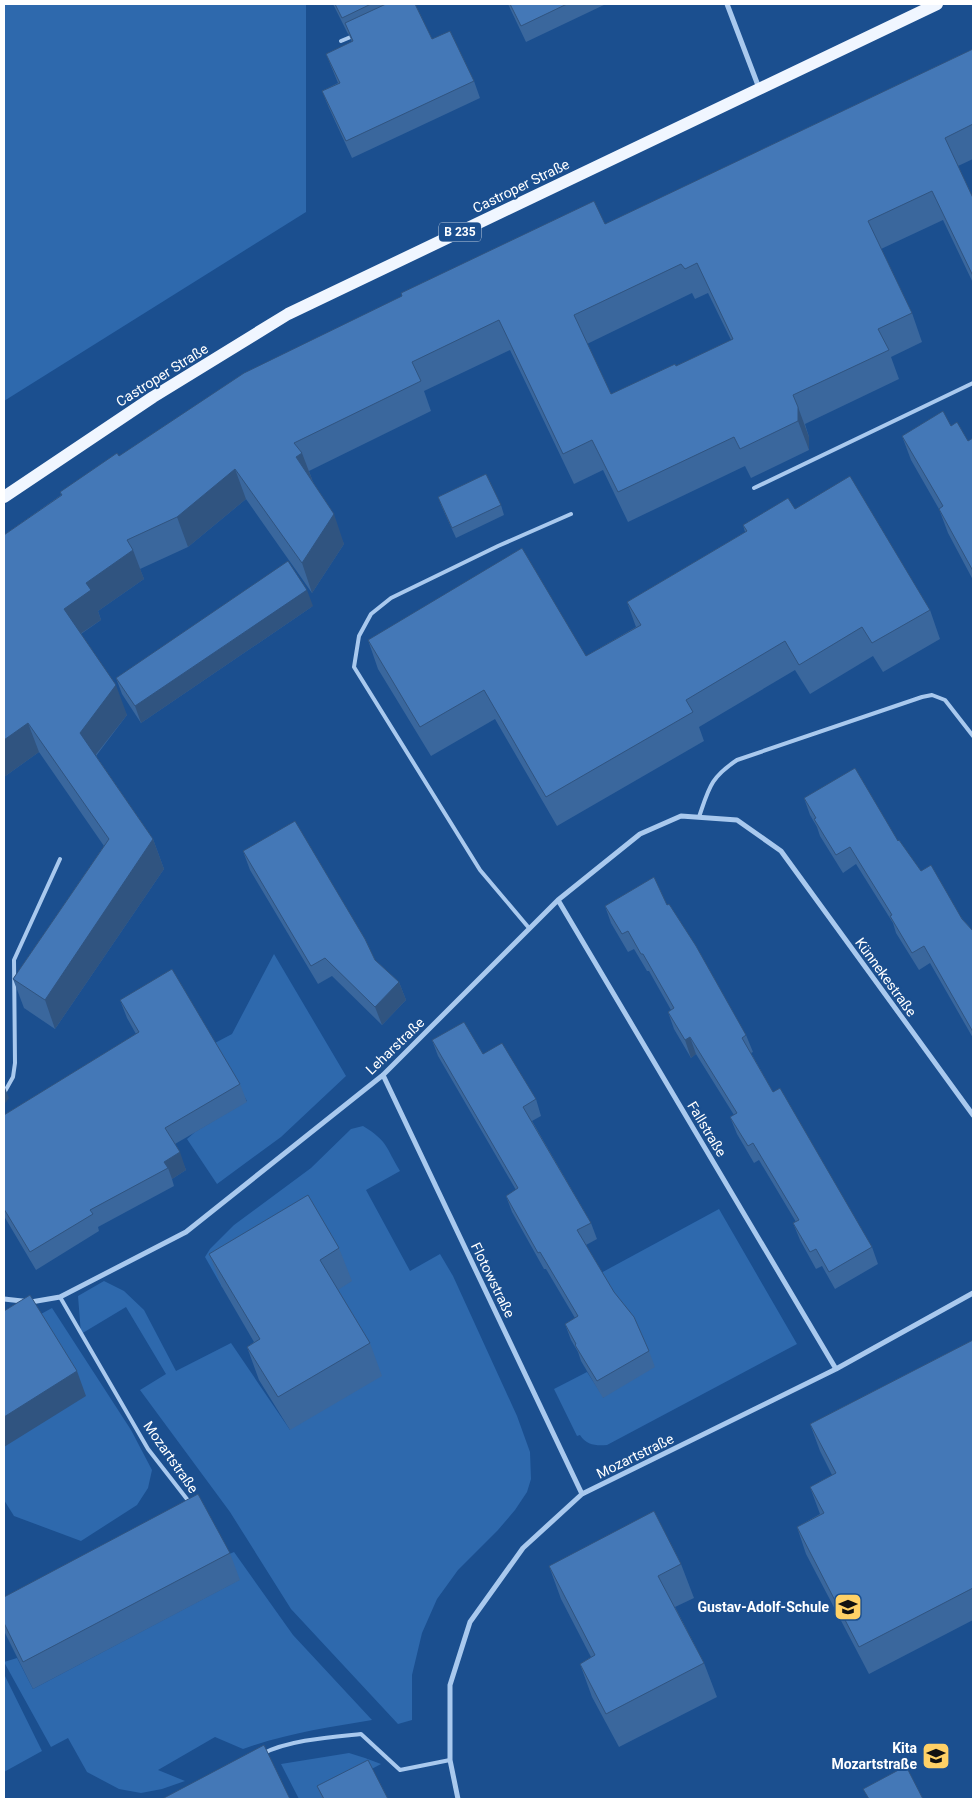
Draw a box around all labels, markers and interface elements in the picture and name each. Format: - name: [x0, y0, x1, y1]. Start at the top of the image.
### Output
- street label: Castroper Straße: [470, 156, 572, 216]
- road number: B 235: [439, 222, 481, 242]
- street label: Castroper Straße: [113, 340, 211, 410]
- street label: Künnekestraße: [852, 935, 920, 1019]
- street label: Leharstraße: [363, 1014, 427, 1078]
- street label: Fallstraße: [684, 1098, 730, 1160]
- street label: Flotowstraße: [468, 1240, 518, 1320]
- street label: Mozartstraße: [140, 1418, 202, 1496]
- street label: Mozartstraße: [594, 1430, 676, 1482]
- school or university icon: Gustav-Adolf-Schule: [833, 1592, 863, 1622]
- place label: Gustav-Adolf-Schule: [697, 1599, 829, 1615]
- place label: Kita Mozartstraße: [831, 1740, 917, 1772]
- school or university icon: Kita Mozartstraße: [921, 1741, 951, 1771]

